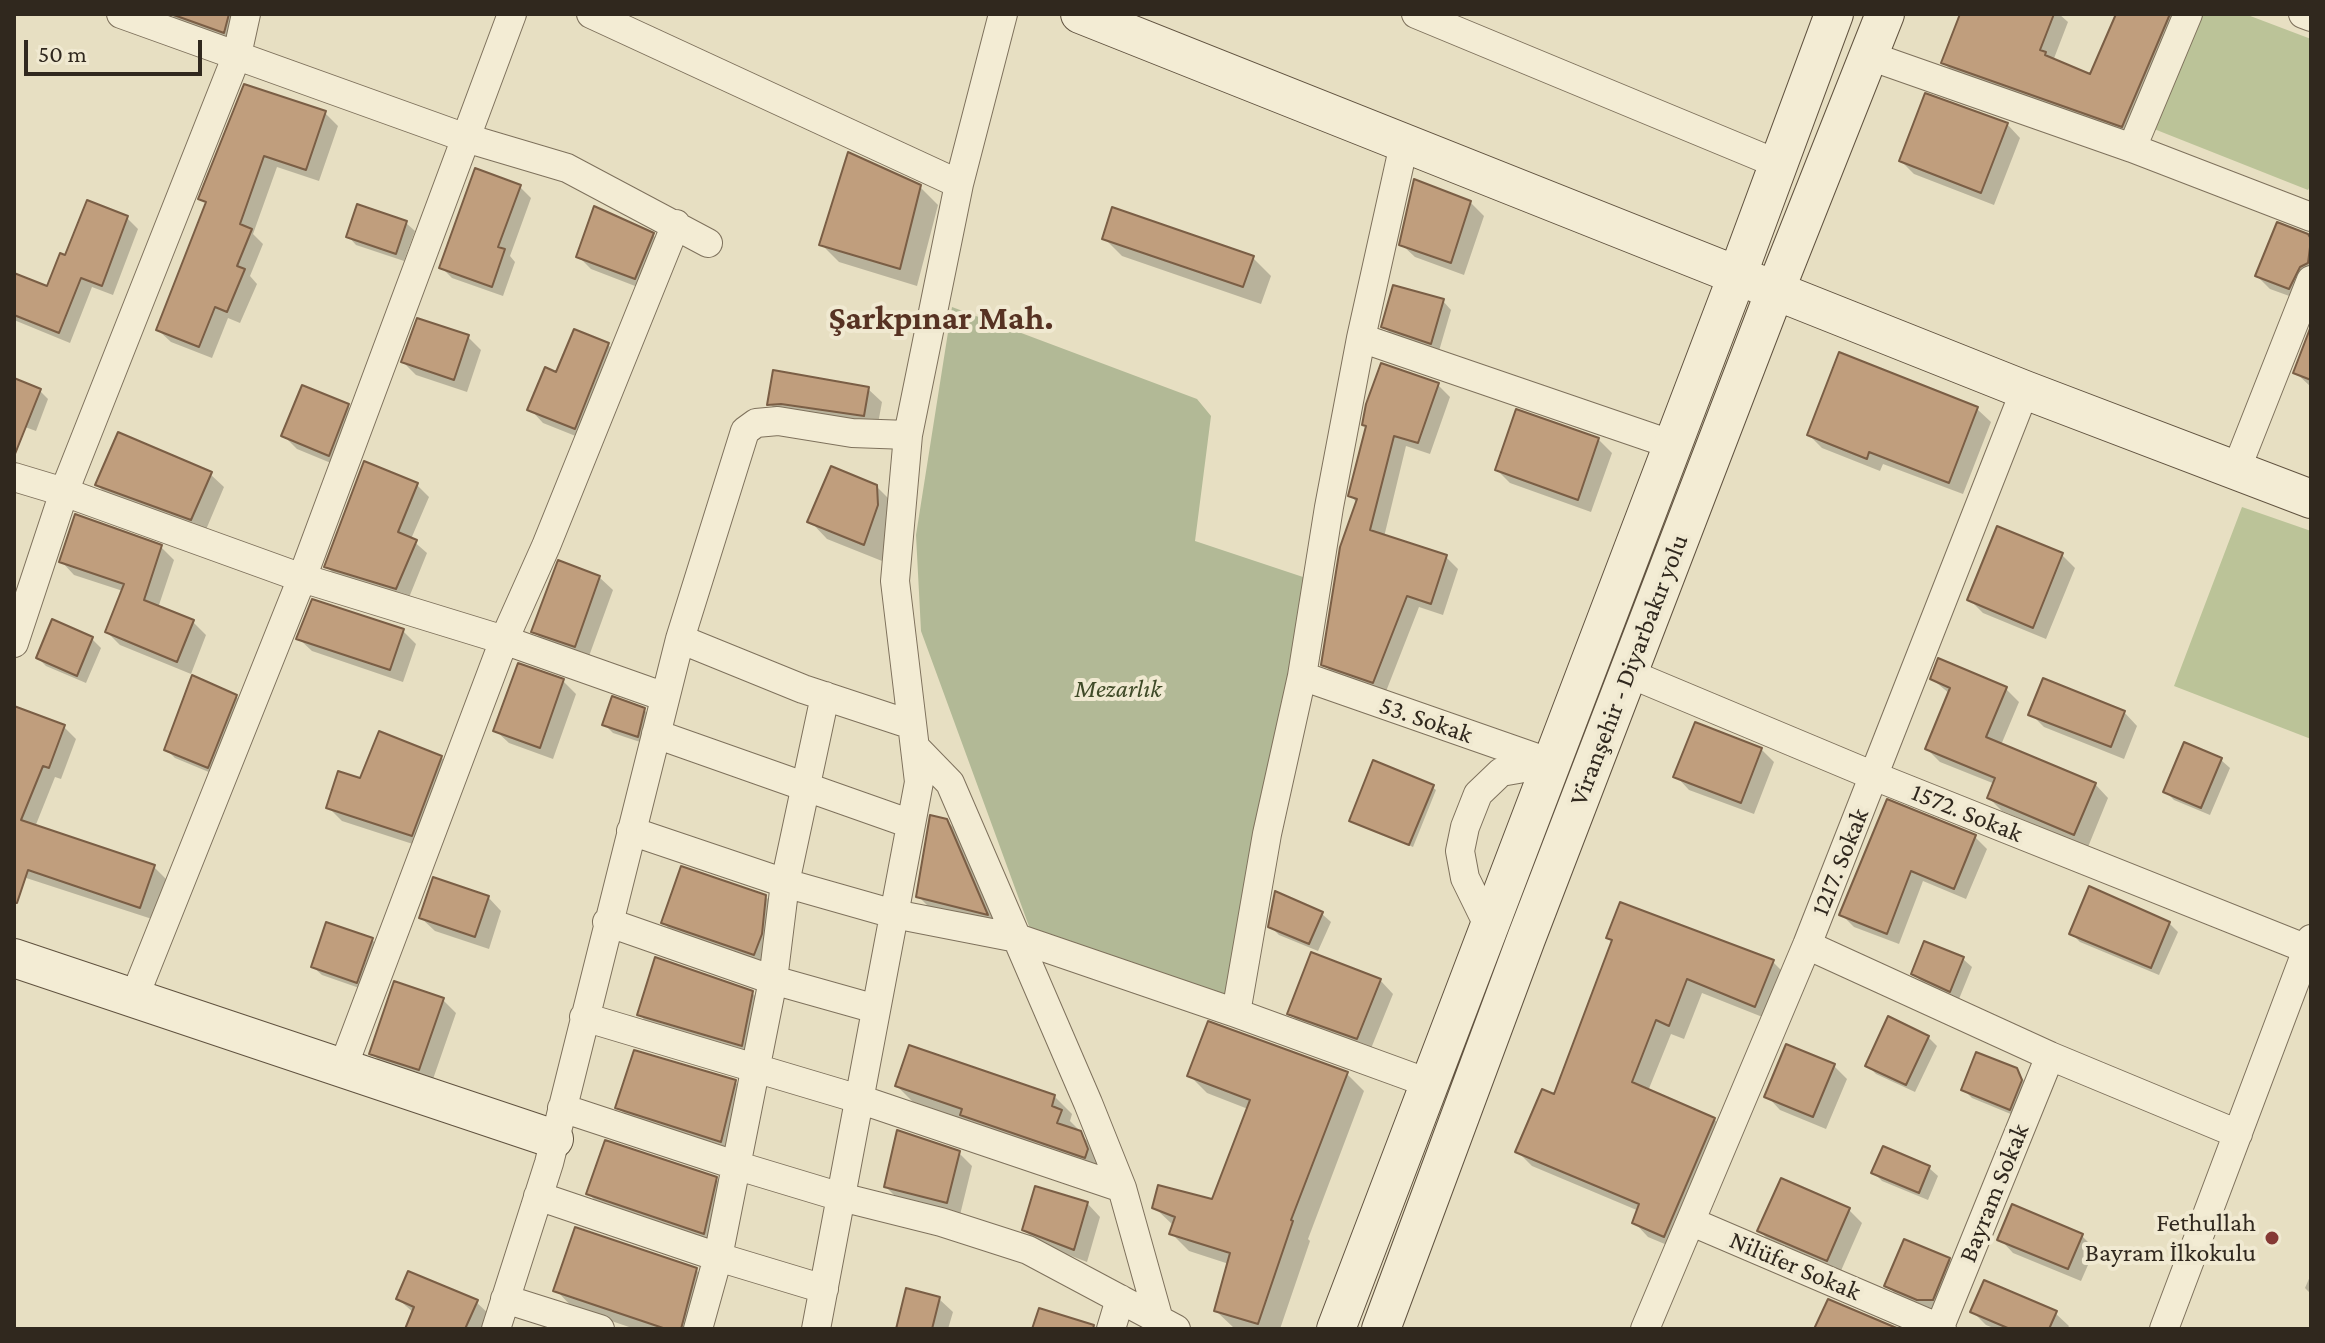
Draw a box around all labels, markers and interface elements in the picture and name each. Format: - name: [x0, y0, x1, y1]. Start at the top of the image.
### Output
- scale bar: [28, 24, 206, 74]
- text: 50 m: [38, 40, 87, 67]
- district label: Şarkpınar Mah.: [828, 299, 1054, 339]
- street label: Viranşehir - Diyarbakır yolu: [1563, 530, 1695, 810]
- park label: Mezarlık: [1074, 673, 1162, 705]
- street label: 53. Sokak: [1375, 690, 1477, 750]
- street label: 1572. Sokak: [1907, 777, 2027, 849]
- street label: 1217. Sokak: [1804, 804, 1876, 920]
- street label: Bayram Sokak: [1952, 1119, 2036, 1267]
- place label: Fethullah Bayram İlkokulu: [2085, 1207, 2256, 1268]
- street label: Nilüfer Sokak: [1725, 1224, 1865, 1308]
- marker: Fethullah Bayram İlkokulu: [2263, 1229, 2281, 1247]

